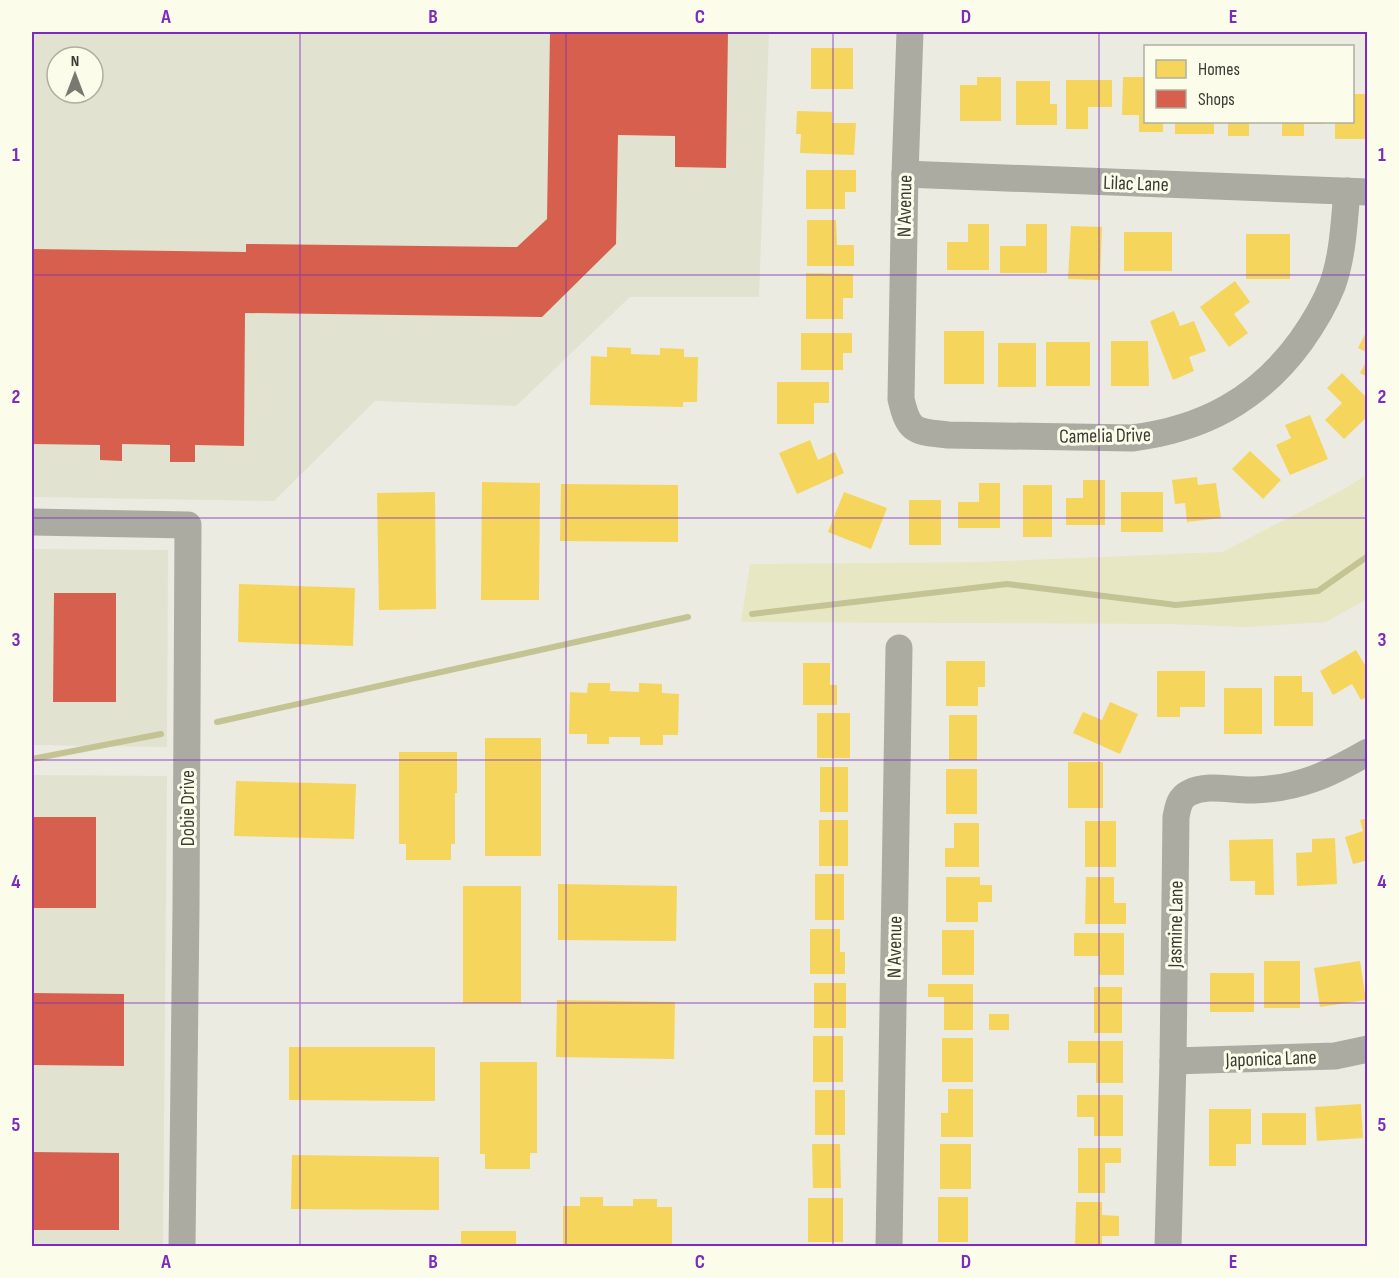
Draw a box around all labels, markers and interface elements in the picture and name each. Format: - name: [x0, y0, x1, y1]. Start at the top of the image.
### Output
- text: A: [160, 5, 171, 29]
- text: B: [428, 5, 438, 29]
- text: C: [695, 5, 705, 29]
- text: D: [961, 5, 971, 29]
- text: E: [1229, 5, 1237, 29]
- north arrow: [45, 45, 105, 105]
- legend: [1144, 45, 1354, 123]
- text: N: [71, 52, 79, 71]
- text: Homes: [1198, 59, 1240, 80]
- text: Shops: [1198, 89, 1235, 110]
- text: 1: [12, 143, 20, 167]
- text: 1: [1378, 143, 1386, 167]
- street label: Lilac Lane: [1103, 171, 1169, 197]
- street label: N Avenue: [892, 175, 918, 237]
- text: 2: [12, 385, 20, 409]
- text: 2: [1378, 385, 1386, 409]
- street label: Camelia Drive: [1059, 423, 1151, 449]
- text: 3: [12, 628, 21, 652]
- text: 3: [1378, 628, 1387, 652]
- street label: Dobie Drive: [176, 770, 200, 846]
- text: 4: [11, 870, 21, 894]
- text: 4: [1377, 870, 1387, 894]
- street label: Jasmine Lane: [1163, 880, 1189, 969]
- street label: N Avenue: [882, 916, 908, 978]
- street label: Japonica Lane: [1224, 1045, 1317, 1073]
- text: 5: [12, 1113, 21, 1137]
- text: 5: [1378, 1113, 1387, 1137]
- text: A: [160, 1250, 171, 1274]
- text: B: [428, 1250, 438, 1274]
- text: C: [695, 1250, 705, 1274]
- text: D: [961, 1250, 971, 1274]
- text: E: [1229, 1250, 1237, 1274]

